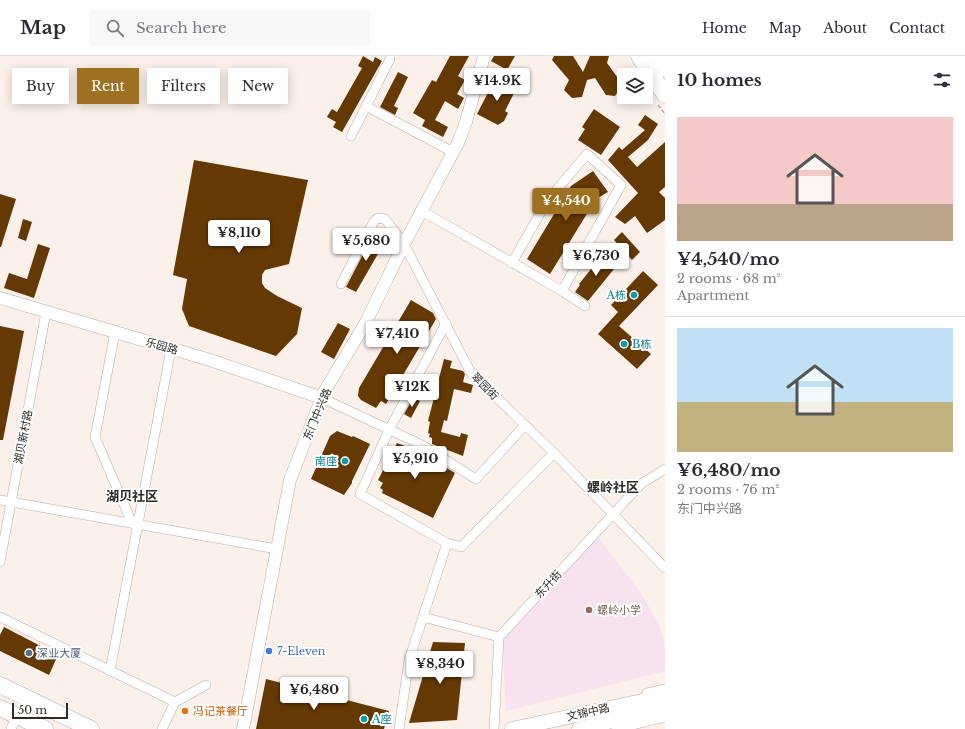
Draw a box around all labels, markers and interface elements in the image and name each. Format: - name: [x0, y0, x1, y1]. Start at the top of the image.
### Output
- search box: [90, 10, 370, 46]
- text: Map: [20, 16, 66, 39]
- icon: search: [104, 17, 126, 39]
- text: Search here: [136, 18, 227, 37]
- text: Home: [702, 19, 747, 37]
- text: Map: [769, 19, 801, 37]
- text: About: [823, 19, 867, 37]
- text: Contact: [889, 19, 945, 37]
- chip: Buy: [12, 68, 69, 104]
- chip: Rent: [77, 68, 139, 104]
- chip: Filters: [147, 68, 220, 104]
- chip: New: [228, 68, 288, 104]
- pin: ¥14.9K: [464, 68, 530, 102]
- map controls: [617, 68, 653, 104]
- button: layers: [617, 68, 653, 104]
- icon: filters: [931, 69, 953, 91]
- text: 10 homes: [677, 70, 762, 91]
- text: ¥14.9K: [473, 72, 521, 89]
- icon: home: [779, 143, 851, 215]
- pin: ¥4,540: [533, 188, 599, 222]
- text: ¥4,540: [541, 192, 591, 209]
- pin: ¥8,110: [206, 220, 272, 254]
- text: ¥8,110: [217, 224, 261, 241]
- pin: ¥5,680: [333, 228, 399, 262]
- text: ¥5,680: [342, 232, 390, 249]
- pin: ¥6,730: [563, 243, 629, 277]
- text: ¥6,730: [572, 247, 620, 264]
- text: ¥4,540/mo: [677, 249, 780, 270]
- text: 2 rooms · 68 m²: [677, 270, 780, 287]
- text: Apartment: [677, 287, 749, 304]
- place label: A栋: [606, 288, 626, 302]
- marker: A栋: [629, 290, 639, 300]
- pin: ¥7,410: [364, 321, 430, 355]
- text: ¥7,410: [375, 325, 419, 342]
- street label: 乐园路: [144, 335, 180, 357]
- place label: B栋: [632, 337, 651, 351]
- marker: B栋: [619, 339, 629, 349]
- icon: home: [779, 354, 851, 426]
- street label: 翠园街: [468, 369, 502, 403]
- pin: ¥12K: [388, 374, 436, 408]
- text: ¥12K: [394, 378, 430, 395]
- street label: 东门中兴路: [300, 386, 334, 442]
- street label: 湖贝新村路: [11, 409, 35, 465]
- pin: ¥5,910: [382, 446, 448, 480]
- text: ¥5,910: [392, 450, 438, 467]
- place label: 南座: [315, 454, 337, 468]
- marker: 南座: [340, 456, 350, 466]
- text: ¥6,480/mo: [677, 460, 780, 481]
- district label: 螺岭社区: [587, 479, 639, 496]
- text: 2 rooms · 76 m²: [677, 481, 779, 498]
- district label: 湖贝社区: [106, 488, 158, 505]
- text: 东门中兴路: [677, 500, 742, 517]
- street label: 东升街: [532, 567, 564, 601]
- place label: 螺岭小学: [597, 603, 641, 617]
- marker: 螺岭小学: [584, 605, 594, 615]
- place label: 7-Eleven: [277, 644, 326, 658]
- place label: 深业大厦: [37, 646, 81, 660]
- marker: 7-Eleven: [264, 646, 274, 656]
- marker: 深业大厦: [24, 648, 34, 658]
- pin: ¥8,340: [407, 651, 473, 685]
- text: ¥8,340: [415, 655, 465, 672]
- pin: ¥6,480: [281, 677, 347, 711]
- text: ¥6,480: [289, 681, 339, 698]
- street label: 文锦中路: [565, 700, 611, 724]
- scale bar: [12, 701, 68, 720]
- text: 50 m: [18, 703, 47, 717]
- place label: 冯记茶餐厅: [193, 704, 248, 718]
- marker: 冯记茶餐厅: [180, 706, 190, 716]
- place label: A座: [371, 712, 392, 726]
- marker: A座: [359, 714, 369, 724]

